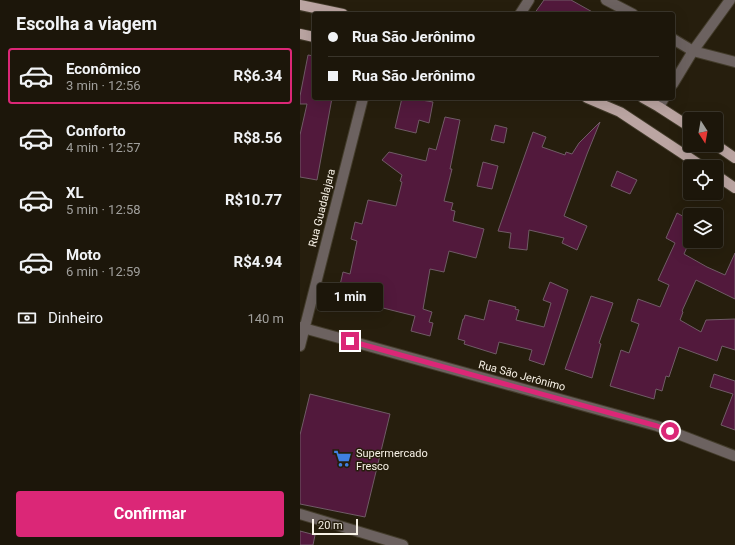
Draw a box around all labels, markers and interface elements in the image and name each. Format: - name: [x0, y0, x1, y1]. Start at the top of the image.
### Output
- text: Escolha a viagem: [16, 13, 157, 34]
- text: Rua São Jerônimo: [352, 28, 475, 46]
- icon: car: [18, 58, 54, 94]
- text: Econômico: [66, 60, 141, 78]
- text: R$6.34: [234, 67, 282, 85]
- text: Rua São Jerônimo: [352, 67, 475, 85]
- text: 3 min · 12:56: [66, 78, 141, 93]
- north arrow: [683, 112, 723, 152]
- map controls: [683, 112, 723, 248]
- icon: car: [18, 120, 54, 156]
- text: Conforto: [66, 122, 126, 140]
- text: R$8.56: [234, 129, 282, 147]
- text: 4 min · 12:57: [66, 140, 141, 155]
- button: locate: [683, 160, 723, 200]
- street label: Rua Guadalajara: [306, 168, 338, 248]
- icon: car: [18, 182, 54, 218]
- text: XL: [66, 184, 84, 202]
- text: R$10.77: [225, 191, 282, 209]
- text: 5 min · 12:58: [66, 202, 141, 217]
- button: layers: [683, 208, 723, 248]
- icon: car: [18, 244, 54, 280]
- text: Moto: [66, 246, 101, 264]
- text: R$4.94: [234, 253, 282, 271]
- text: 6 min · 12:59: [66, 264, 141, 279]
- callout: 1 min: [317, 283, 383, 311]
- text: 1 min: [334, 289, 366, 304]
- icon: cash: [16, 307, 38, 329]
- text: Dinheiro: [48, 309, 103, 327]
- text: 140 m: [247, 311, 284, 326]
- route end: [341, 332, 359, 350]
- street label: Rua São Jerônimo: [477, 358, 567, 394]
- route start: [661, 422, 679, 440]
- place label: Supermercado Fresco: [356, 447, 428, 473]
- supermarket icon: Supermercado Fresco: [333, 449, 353, 469]
- button: Confirmar: [16, 491, 284, 537]
- scale bar: [312, 517, 358, 536]
- text: 20 m: [318, 519, 343, 532]

